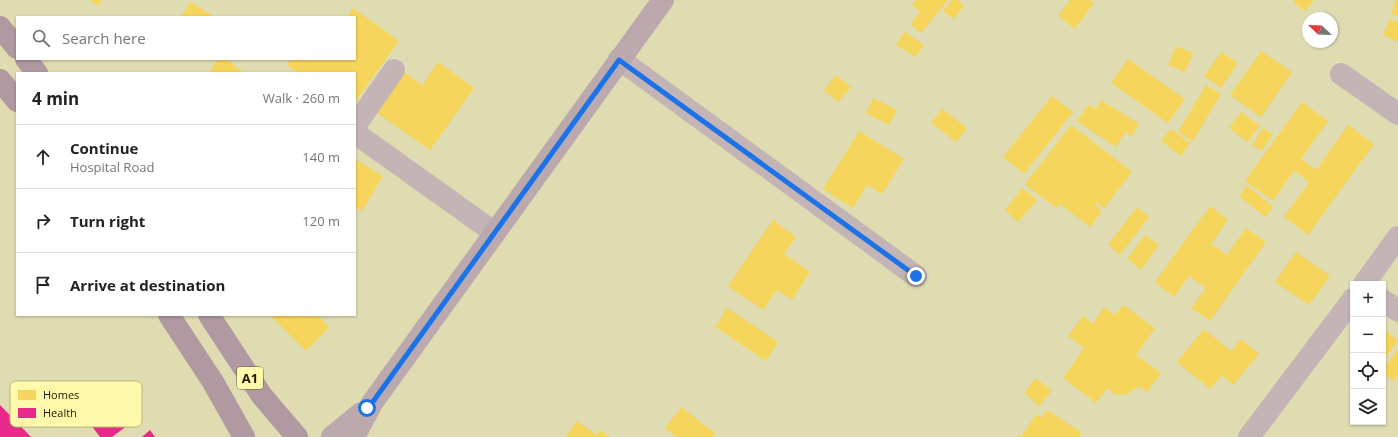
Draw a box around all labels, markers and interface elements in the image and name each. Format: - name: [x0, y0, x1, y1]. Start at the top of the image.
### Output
- north arrow: [1302, 12, 1338, 48]
- search box: [16, 16, 356, 60]
- icon: search: [30, 27, 52, 49]
- text: Search here: [62, 28, 146, 48]
- text: 4 min: [32, 87, 79, 110]
- text: Walk · 260 m: [263, 89, 340, 107]
- text: Continue: [70, 138, 138, 158]
- icon: ahead: [32, 146, 54, 168]
- text: 140 m: [302, 148, 340, 166]
- text: Hospital Road: [70, 158, 154, 176]
- icon: right: [32, 210, 54, 232]
- text: Turn right: [70, 211, 145, 231]
- text: 120 m: [302, 212, 340, 230]
- route end: [907, 267, 925, 285]
- icon: arrive: [32, 274, 54, 296]
- text: Arrive at destination: [70, 275, 225, 295]
- map controls: [1350, 281, 1386, 425]
- button: +: [1350, 281, 1386, 317]
- button: −: [1350, 317, 1386, 353]
- button: locate: [1350, 353, 1386, 389]
- road number: A1: [237, 367, 263, 389]
- legend: [10, 381, 142, 427]
- text: Homes: [43, 387, 79, 402]
- button: layers: [1350, 389, 1386, 425]
- route start: [358, 399, 376, 417]
- text: Health: [43, 405, 77, 420]

